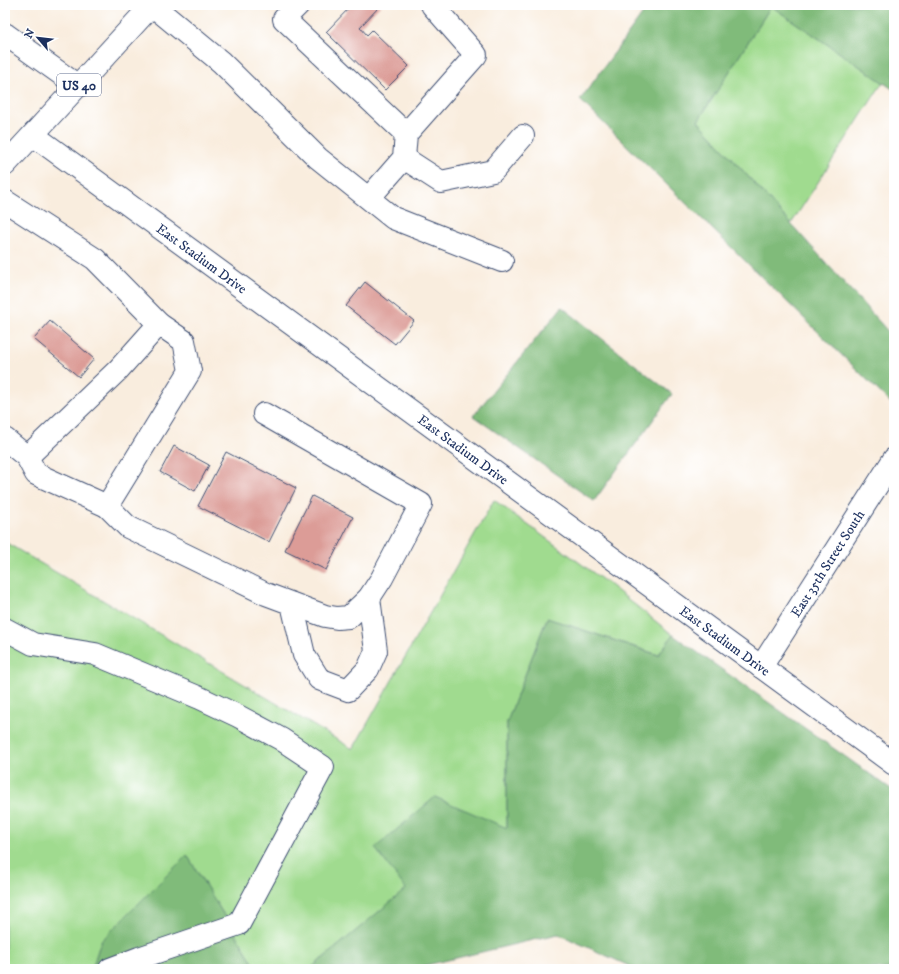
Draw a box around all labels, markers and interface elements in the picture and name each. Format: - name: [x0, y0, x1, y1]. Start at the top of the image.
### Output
- north arrow: [18, 18, 58, 58]
- text: N: [22, 27, 38, 41]
- road number: US 40: [57, 74, 101, 96]
- street label: East Stadium Drive: [152, 220, 250, 298]
- street label: East Stadium Drive: [414, 411, 512, 489]
- street label: East 35th Street South: [787, 506, 869, 621]
- street label: East Stadium Drive: [676, 602, 773, 681]

